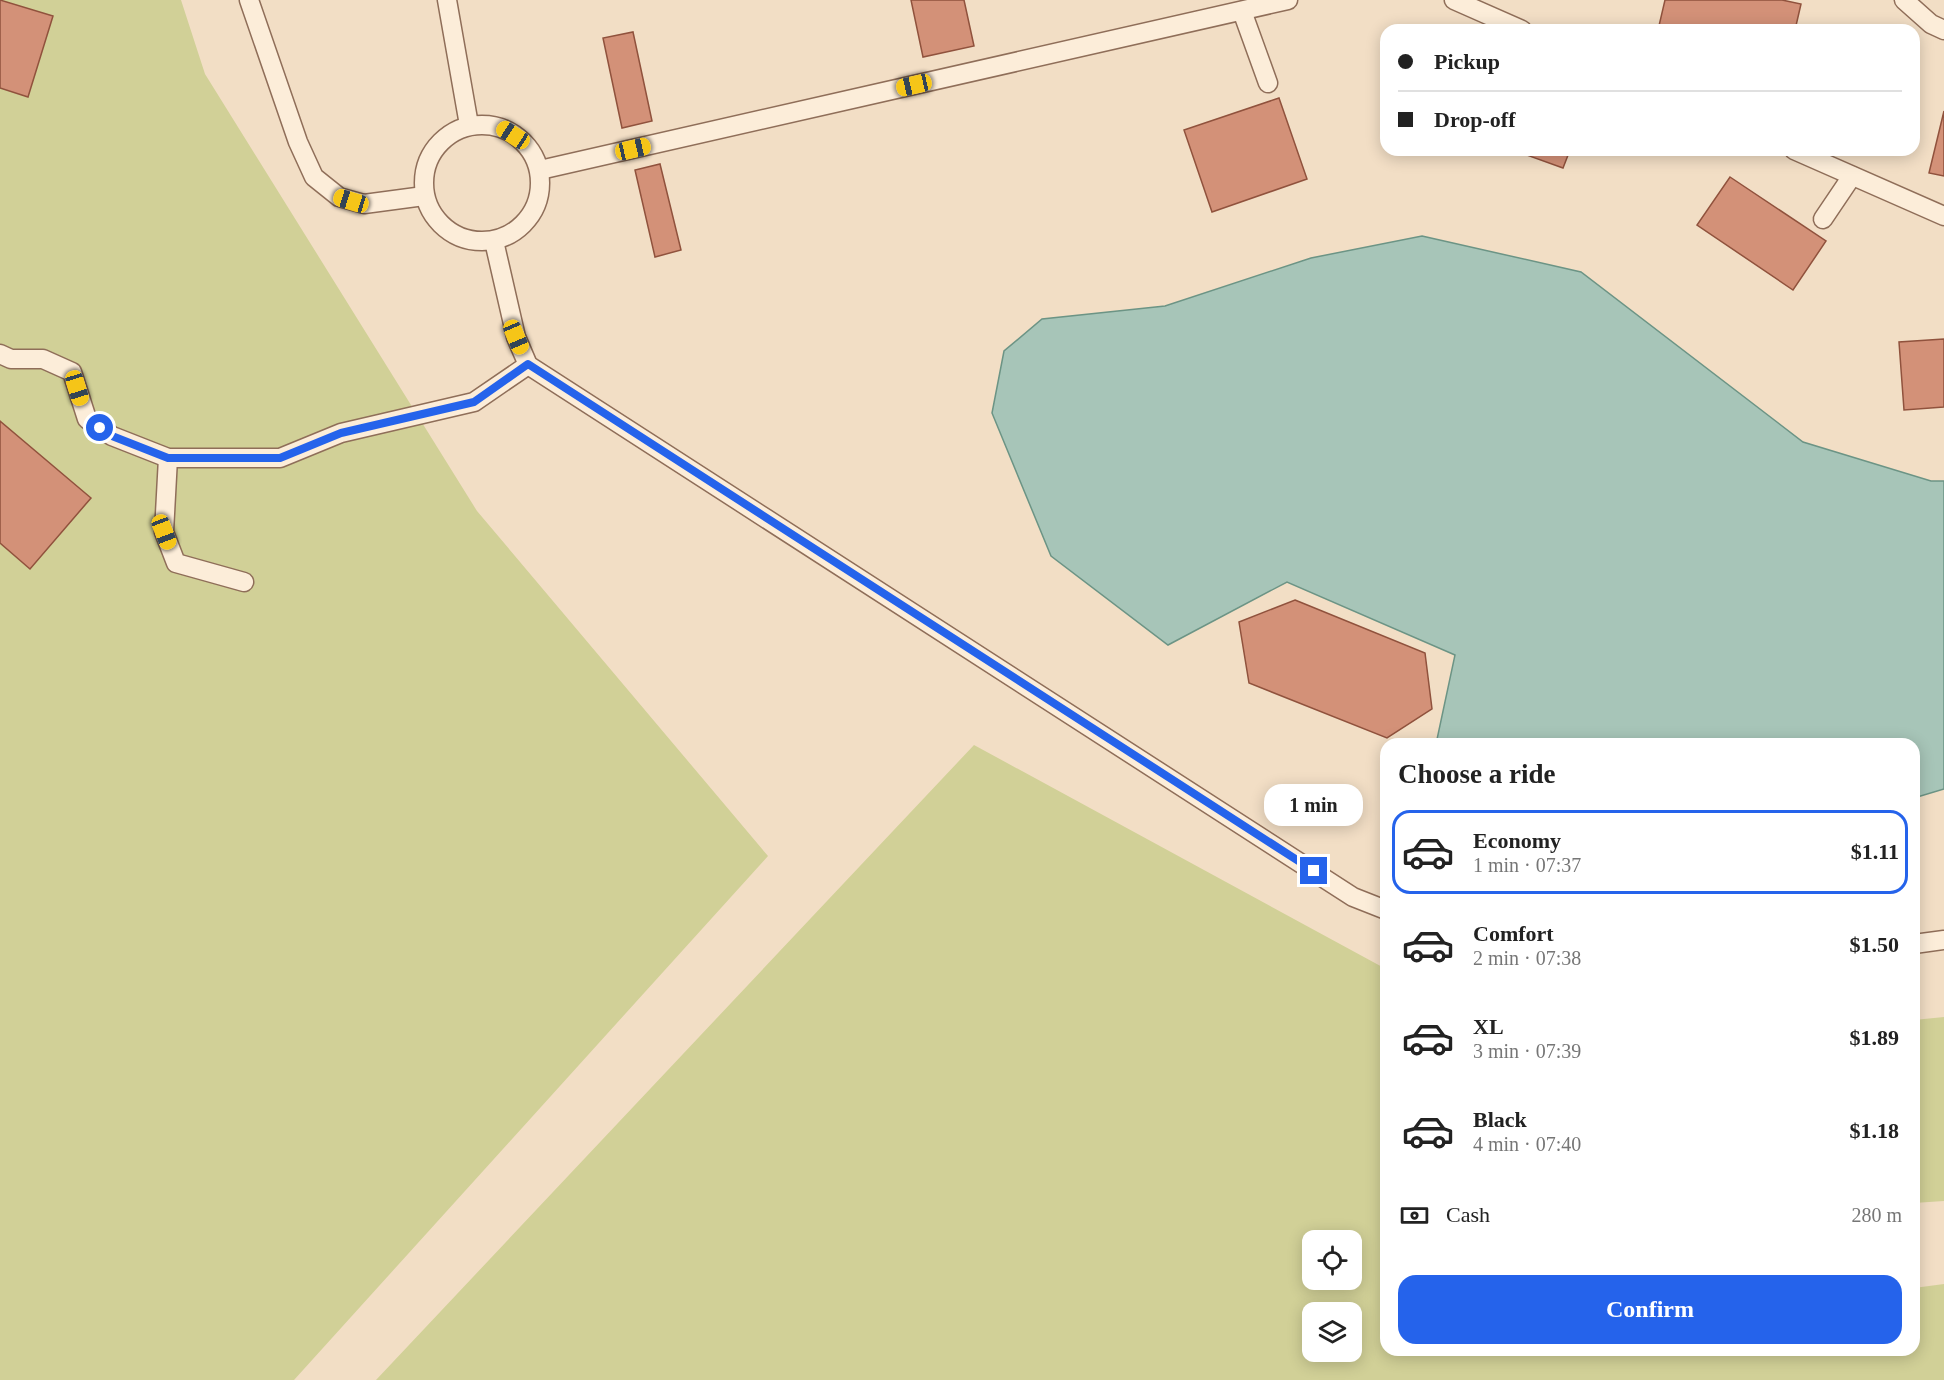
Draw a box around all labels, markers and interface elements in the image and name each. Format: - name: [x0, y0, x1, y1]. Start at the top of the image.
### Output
- text: Pickup: [1434, 49, 1500, 74]
- car: [894, 72, 934, 98]
- text: Drop-off: [1434, 107, 1515, 132]
- car: [493, 118, 533, 152]
- car: [613, 136, 653, 162]
- car: [331, 187, 371, 215]
- car: [501, 317, 531, 357]
- car: [63, 368, 91, 408]
- route start: [86, 414, 113, 441]
- car: [149, 512, 179, 552]
- text: Choose a ride: [1398, 759, 1556, 789]
- callout: 1 min: [1264, 784, 1364, 826]
- text: 1 min: [1289, 794, 1338, 816]
- icon: car: [1401, 825, 1455, 879]
- text: Economy: [1473, 828, 1561, 853]
- text: $1.11: [1851, 839, 1899, 864]
- text: 1 min · 07:37: [1473, 854, 1581, 876]
- route end: [1300, 857, 1327, 884]
- icon: car: [1401, 918, 1455, 972]
- text: Comfort: [1473, 921, 1554, 946]
- text: $1.50: [1850, 932, 1899, 957]
- text: 2 min · 07:38: [1473, 947, 1581, 969]
- icon: car: [1401, 1011, 1455, 1065]
- text: XL: [1473, 1014, 1504, 1039]
- text: $1.89: [1850, 1025, 1899, 1050]
- text: 3 min · 07:39: [1473, 1040, 1581, 1062]
- icon: car: [1401, 1104, 1455, 1158]
- text: Black: [1473, 1107, 1527, 1132]
- text: $1.18: [1850, 1118, 1899, 1143]
- text: 4 min · 07:40: [1473, 1133, 1581, 1155]
- icon: cash: [1398, 1199, 1431, 1232]
- text: Cash: [1446, 1202, 1490, 1227]
- text: 280 m: [1851, 1204, 1902, 1226]
- map controls: [1302, 1230, 1362, 1362]
- button: locate: [1302, 1230, 1362, 1290]
- button: Confirm: [1398, 1275, 1902, 1344]
- button: layers: [1302, 1302, 1362, 1362]

